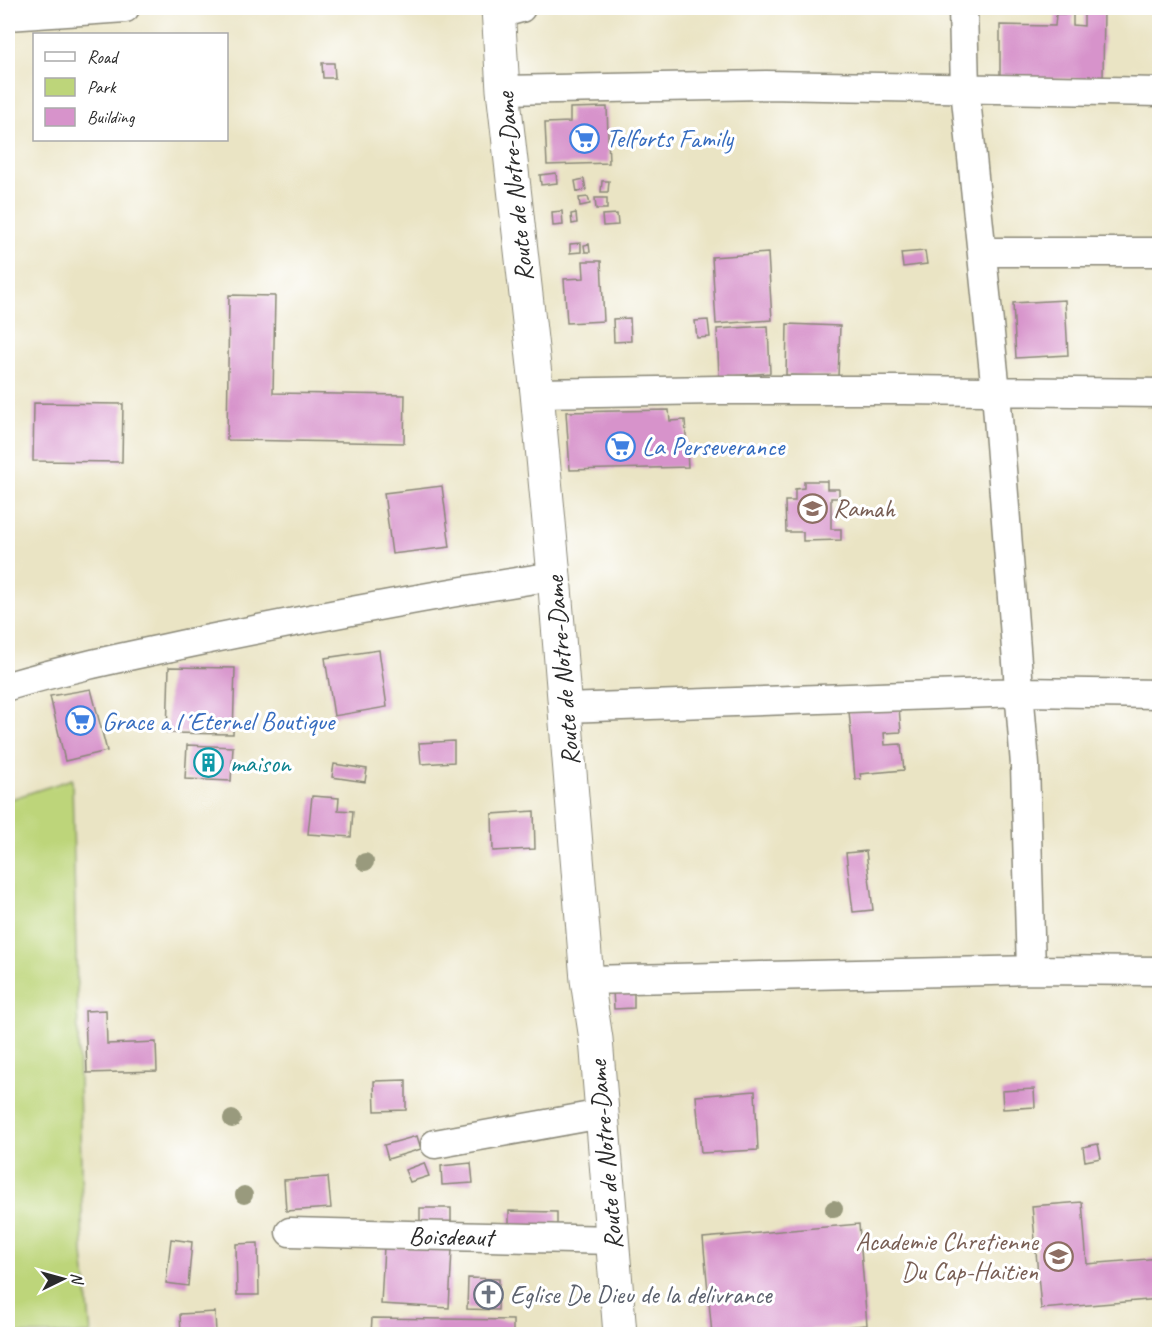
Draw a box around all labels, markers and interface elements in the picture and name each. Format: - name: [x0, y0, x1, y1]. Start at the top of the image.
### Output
- legend: [33, 33, 228, 141]
- text: Road: [87, 46, 120, 68]
- text: Park: [87, 76, 117, 98]
- street label: Route de Notre-Dame: [488, 89, 541, 283]
- text: Building: [87, 106, 136, 128]
- supermarket icon: Telforts Family: [569, 122, 601, 154]
- place label: Telforts Family: [606, 122, 735, 155]
- supermarket icon: La Perseverance: [605, 430, 637, 462]
- place label: La Perseverance: [642, 430, 786, 463]
- school or university icon: Ramah: [796, 492, 828, 524]
- place label: Ramah: [833, 492, 896, 525]
- street label: Route de Notre-Dame: [538, 573, 587, 767]
- supermarket icon: Grace a l´Eternel Boutique: [65, 705, 97, 737]
- place label: Grace a l´Eternel Boutique: [102, 705, 337, 738]
- building icon: maison: [193, 747, 225, 779]
- place label: maison: [230, 747, 292, 780]
- street label: Route de Notre-Dame: [581, 1057, 630, 1251]
- street label: Boisdeaut: [408, 1219, 497, 1254]
- place label: Academie Chretienne Du Cap-Haitien: [856, 1225, 1040, 1288]
- school or university icon: Academie Chretienne Du Cap-Haitien: [1043, 1240, 1075, 1272]
- north arrow: [33, 1249, 93, 1309]
- text: N: [67, 1272, 88, 1287]
- church icon: Eglise De Dieu de la delivrance: [473, 1278, 505, 1310]
- place label: Eglise De Dieu de la delivrance: [510, 1278, 773, 1311]

